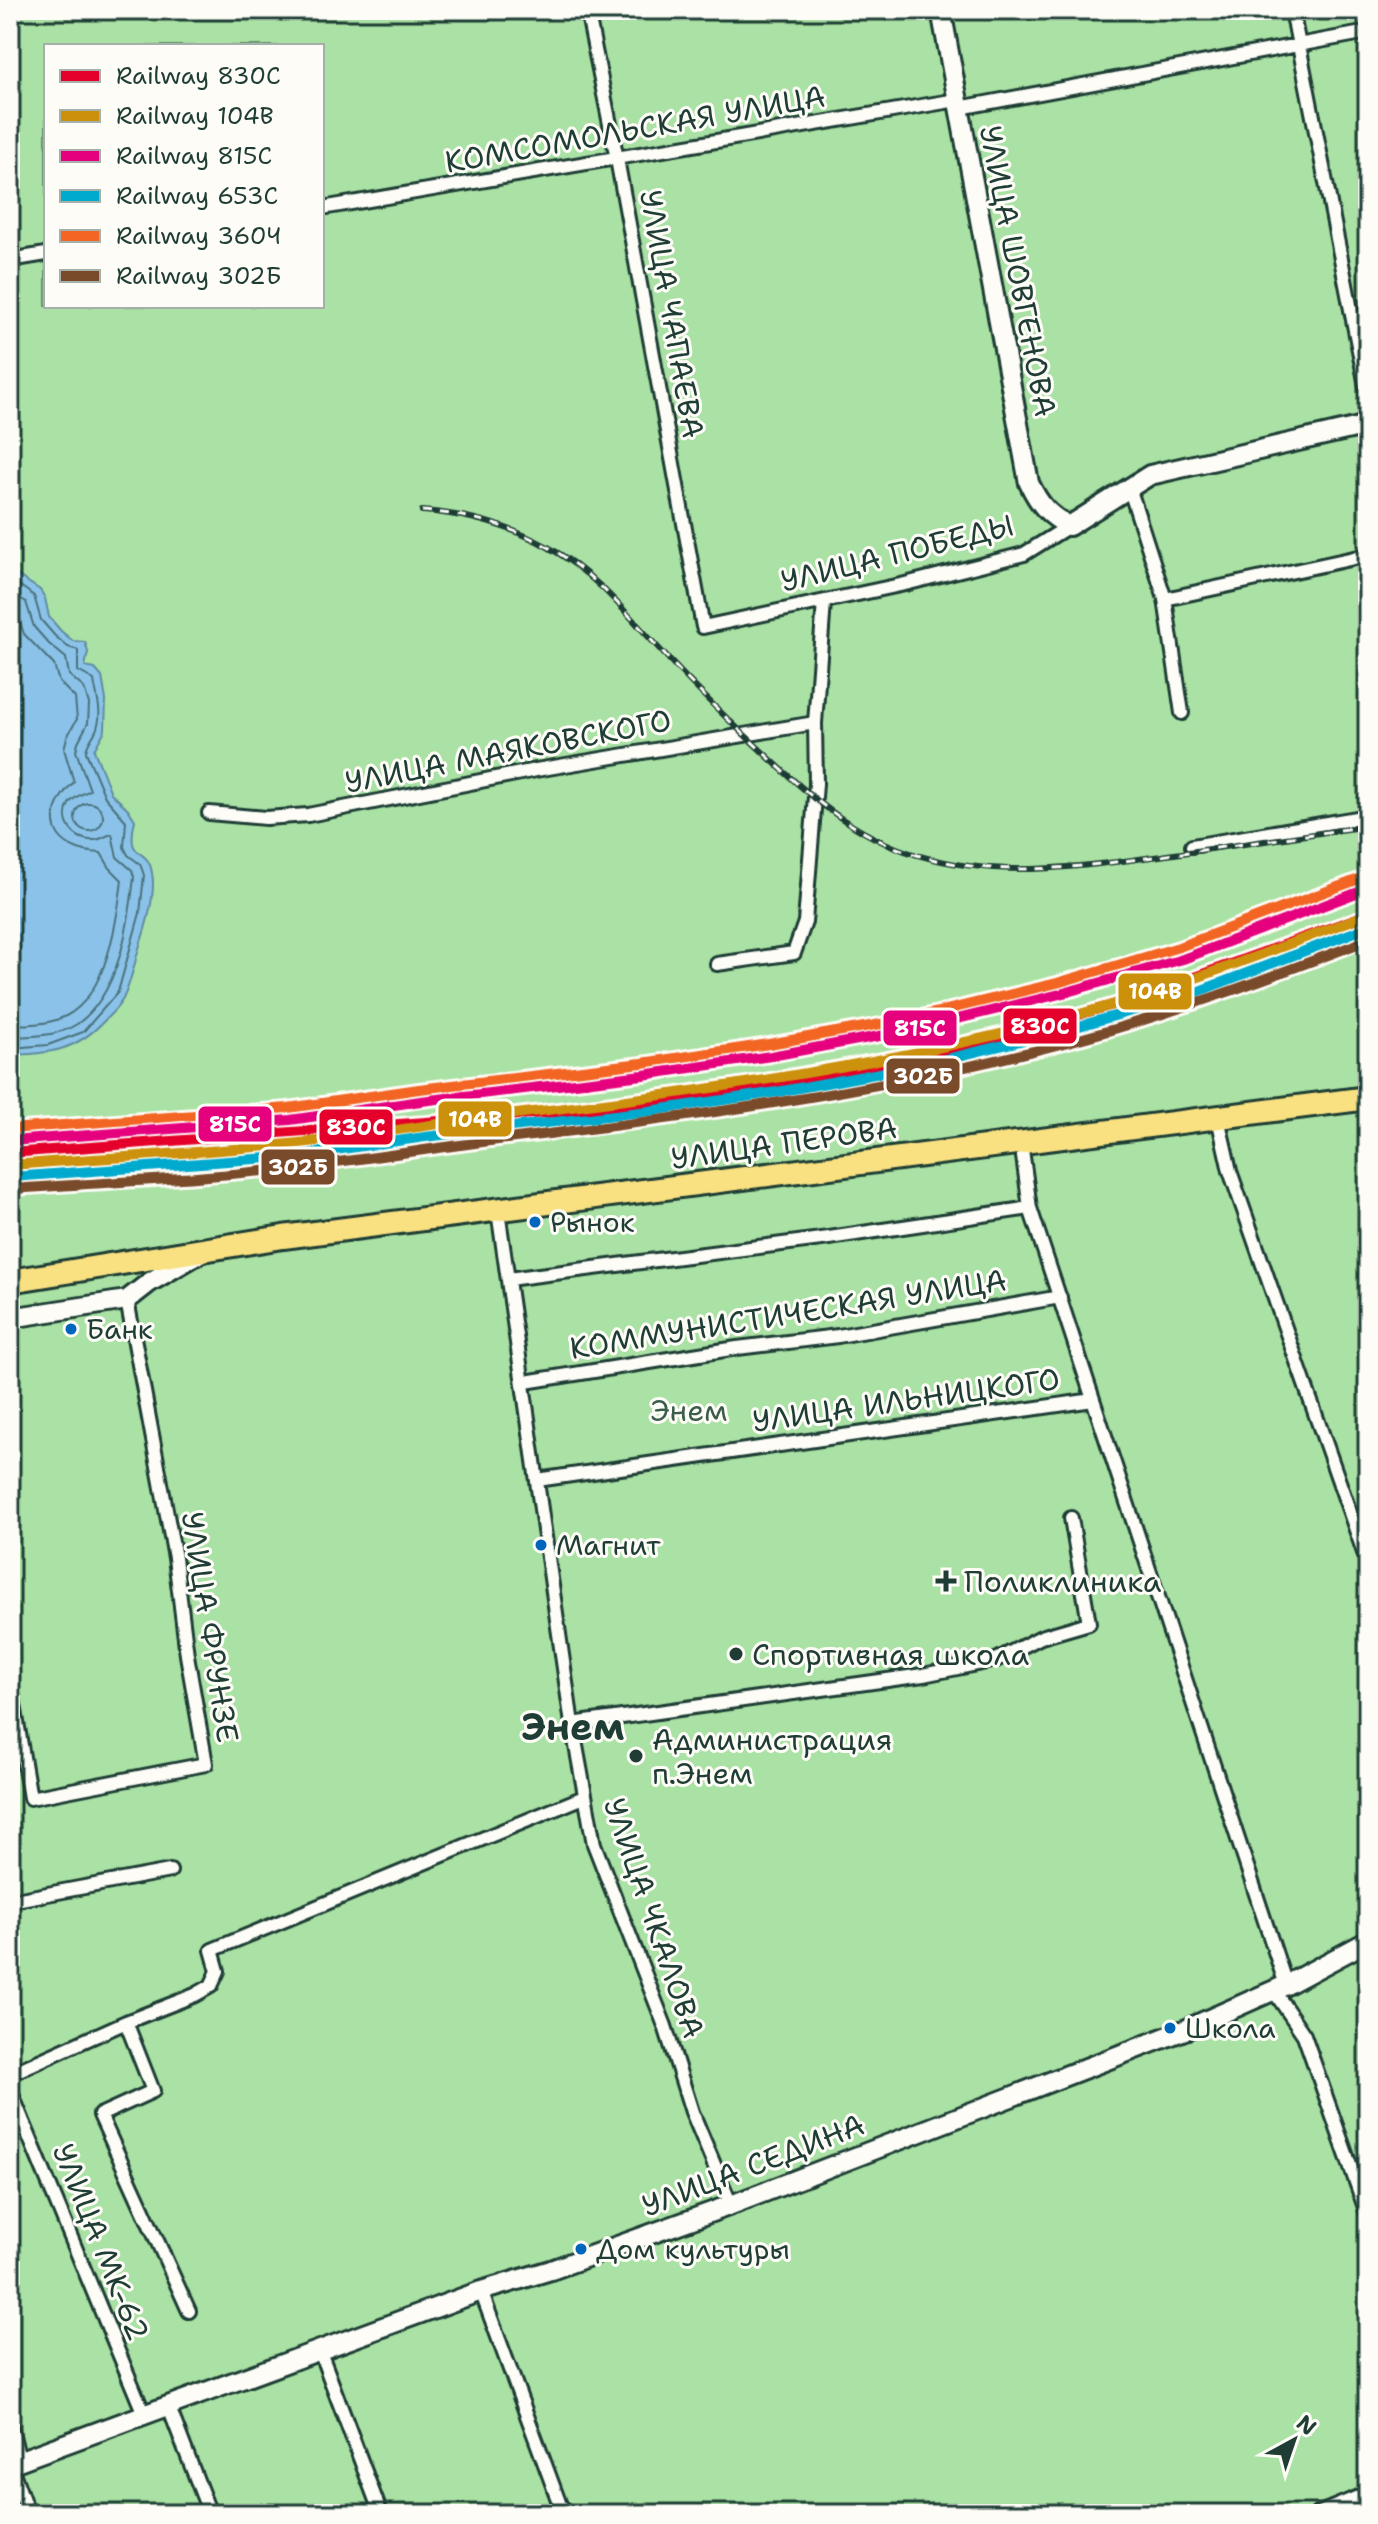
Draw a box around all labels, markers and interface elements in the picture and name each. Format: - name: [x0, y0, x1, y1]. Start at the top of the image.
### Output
- legend: [44, 44, 324, 308]
- text: Railway 830С: [116, 60, 281, 92]
- street label: КОМСОМОЛЬСКАЯ УЛИЦА: [442, 75, 828, 183]
- text: Railway 104В: [116, 100, 274, 132]
- street label: УЛИЦА ШОВГЕНОВА: [970, 122, 1066, 420]
- text: Railway 815С: [116, 140, 272, 172]
- text: Railway 653С: [116, 180, 278, 212]
- street label: УЛИЦА ЧАПАЕВА: [630, 187, 714, 441]
- text: Railway 360Ч: [116, 220, 281, 252]
- text: Railway 302Б: [116, 260, 282, 292]
- street label: УЛИЦА ПОБЕДЫ: [776, 504, 1018, 602]
- street label: УЛИЦА МАЯКОВСКОГО: [341, 699, 675, 803]
- line badge: 104В: [1117, 972, 1193, 1011]
- text: 104В: [1128, 977, 1182, 1006]
- line badge: 830С: [1002, 1007, 1078, 1045]
- line badge: 815С: [882, 1009, 958, 1047]
- text: 830С: [1010, 1012, 1070, 1041]
- text: 815С: [894, 1014, 946, 1043]
- line badge: 302Б: [885, 1057, 961, 1095]
- text: 302Б: [893, 1062, 953, 1091]
- line badge: 104В: [437, 1100, 513, 1138]
- line badge: 815С: [197, 1105, 273, 1143]
- text: 104В: [448, 1105, 502, 1134]
- street label: УЛИЦА ПЕРОВА: [668, 1107, 900, 1179]
- line badge: 830С: [318, 1108, 394, 1146]
- text: 815С: [209, 1110, 261, 1139]
- text: 830С: [326, 1113, 386, 1142]
- line badge: 302Б: [260, 1148, 336, 1186]
- text: 302Б: [268, 1153, 328, 1182]
- place label: Рынок: [550, 1203, 635, 1241]
- marker: Рынок: [527, 1214, 543, 1230]
- street label: КОММУНИСТИЧЕСКАЯ УЛИЦА: [567, 1259, 1009, 1369]
- place label: Банк: [86, 1310, 153, 1348]
- marker: Банк: [63, 1321, 79, 1337]
- street label: УЛИЦА ИЛЬНИЦКОГО: [750, 1358, 1062, 1442]
- park label: Энем: [651, 1390, 727, 1431]
- street label: УЛИЦА ФРУНЗЕ: [172, 1509, 248, 1745]
- place label: Магнит: [556, 1526, 661, 1564]
- marker: Магнит: [533, 1537, 549, 1553]
- place label: Поликлиника: [964, 1561, 1162, 1602]
- marker: Поликлиника: [935, 1570, 957, 1592]
- place label: Спортивная школа: [752, 1634, 1029, 1675]
- marker: Спортивная школа: [727, 1645, 745, 1663]
- district label: Энем: [522, 1701, 624, 1752]
- place label: Администрация п.Энем: [652, 1719, 892, 1794]
- marker: Администрация п.Энем: [627, 1747, 645, 1765]
- street label: УЛИЦА ЧКАЛОВА: [594, 1792, 714, 2044]
- place label: Школа: [1185, 2009, 1276, 2047]
- marker: Школа: [1162, 2020, 1178, 2036]
- street label: УЛИЦА СЕДИНА: [636, 2104, 870, 2226]
- street label: УЛИЦА МК-62: [43, 2137, 159, 2347]
- place label: Дом культуры: [596, 2230, 790, 2268]
- marker: Дом культуры: [573, 2241, 589, 2257]
- north arrow: [1254, 2400, 1334, 2480]
- text: N: [1291, 2408, 1323, 2442]

